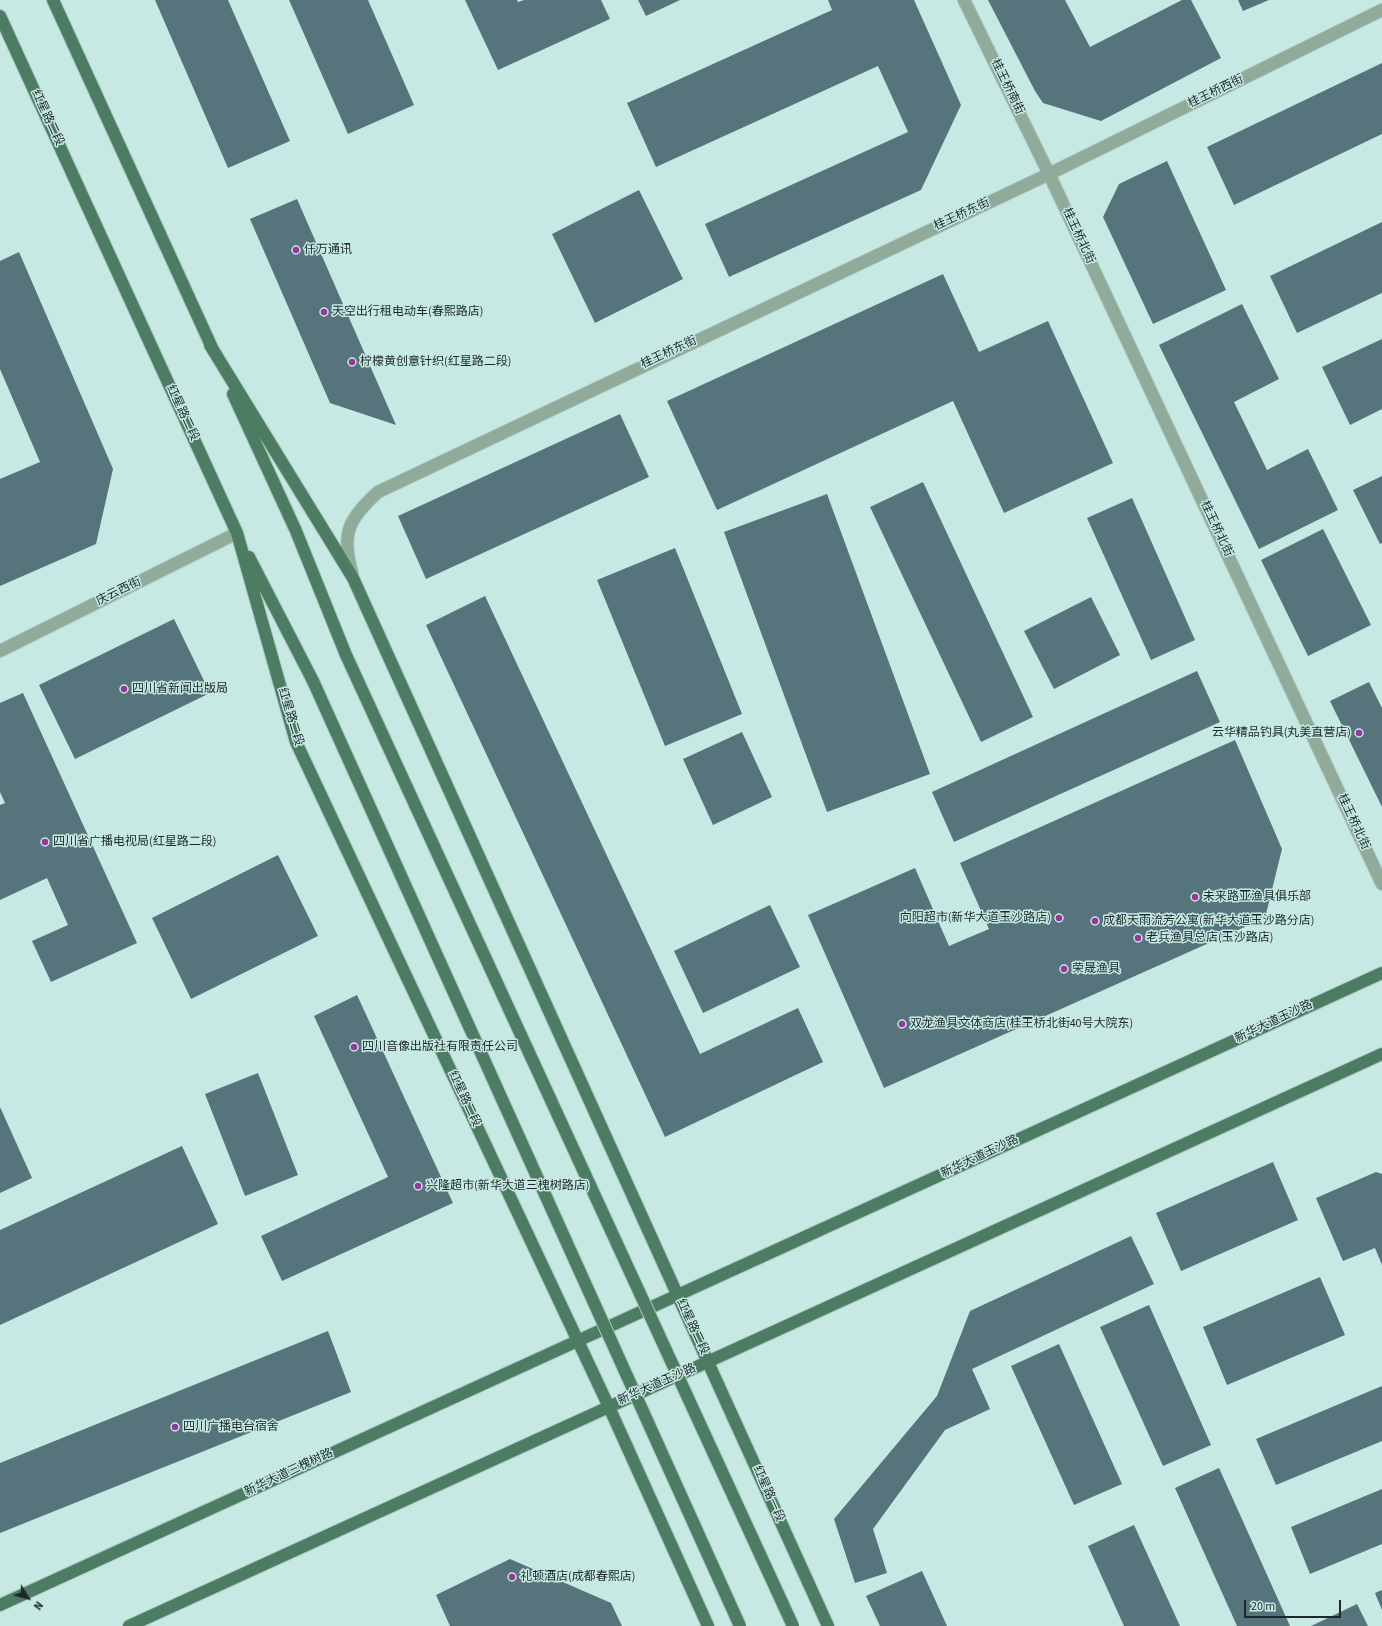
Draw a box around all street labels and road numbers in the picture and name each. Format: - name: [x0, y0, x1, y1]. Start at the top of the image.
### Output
- street label: 桂王桥南街: [987, 57, 1027, 117]
- street label: 桂王桥西街: [1186, 72, 1246, 112]
- street label: 红星路二段: [28, 88, 66, 148]
- street label: 桂王桥东街: [932, 196, 992, 234]
- street label: 桂王桥北街: [1059, 206, 1097, 266]
- street label: 桂王桥东街: [639, 334, 699, 372]
- street label: 红星路二段: [163, 383, 201, 443]
- street label: 桂王桥北街: [1197, 499, 1235, 559]
- street label: 庆云西街: [94, 575, 144, 609]
- street label: 红星路二段: [274, 686, 306, 748]
- street label: 桂王桥北街: [1334, 792, 1372, 852]
- street label: 新华大道玉沙路: [1233, 998, 1315, 1046]
- street label: 红星路二段: [445, 1069, 483, 1129]
- street label: 新华大道玉沙路: [939, 1133, 1021, 1181]
- street label: 红星路二段: [673, 1297, 711, 1357]
- street label: 新华大道玉沙路: [616, 1361, 698, 1409]
- street label: 新华大道三槐树路: [242, 1446, 336, 1500]
- street label: 红星路一段: [749, 1464, 787, 1524]

